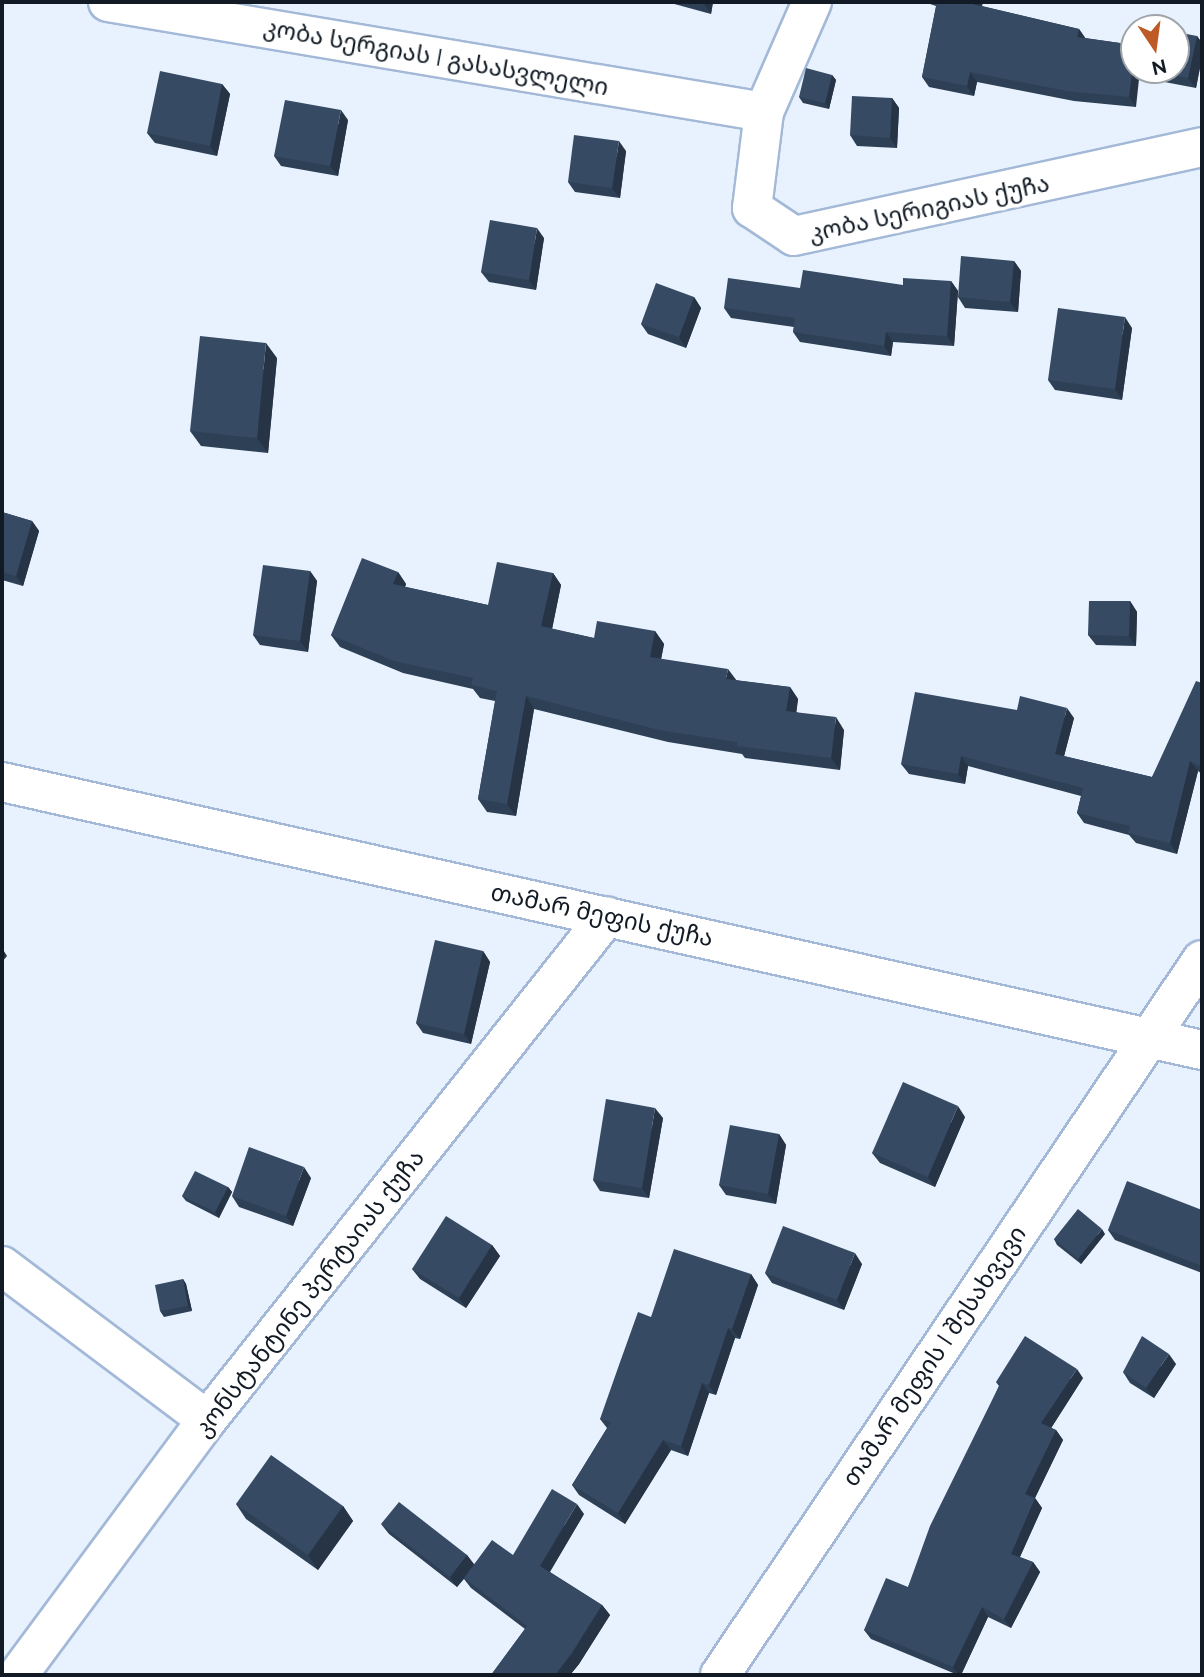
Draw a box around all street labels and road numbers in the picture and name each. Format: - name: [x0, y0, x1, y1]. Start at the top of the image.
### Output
- street label: კობა სერგიას I გასასვლელი: [261, 12, 611, 102]
- street label: კობა სერიგიას ქუჩა: [806, 168, 1052, 248]
- street label: თამარ მეფის ქუჩა: [488, 877, 716, 953]
- street label: კონსტანტინე პერტაიას ქუჩა: [188, 1144, 430, 1442]
- street label: თამარ მეფის I შესახვევი: [836, 1220, 1032, 1492]

